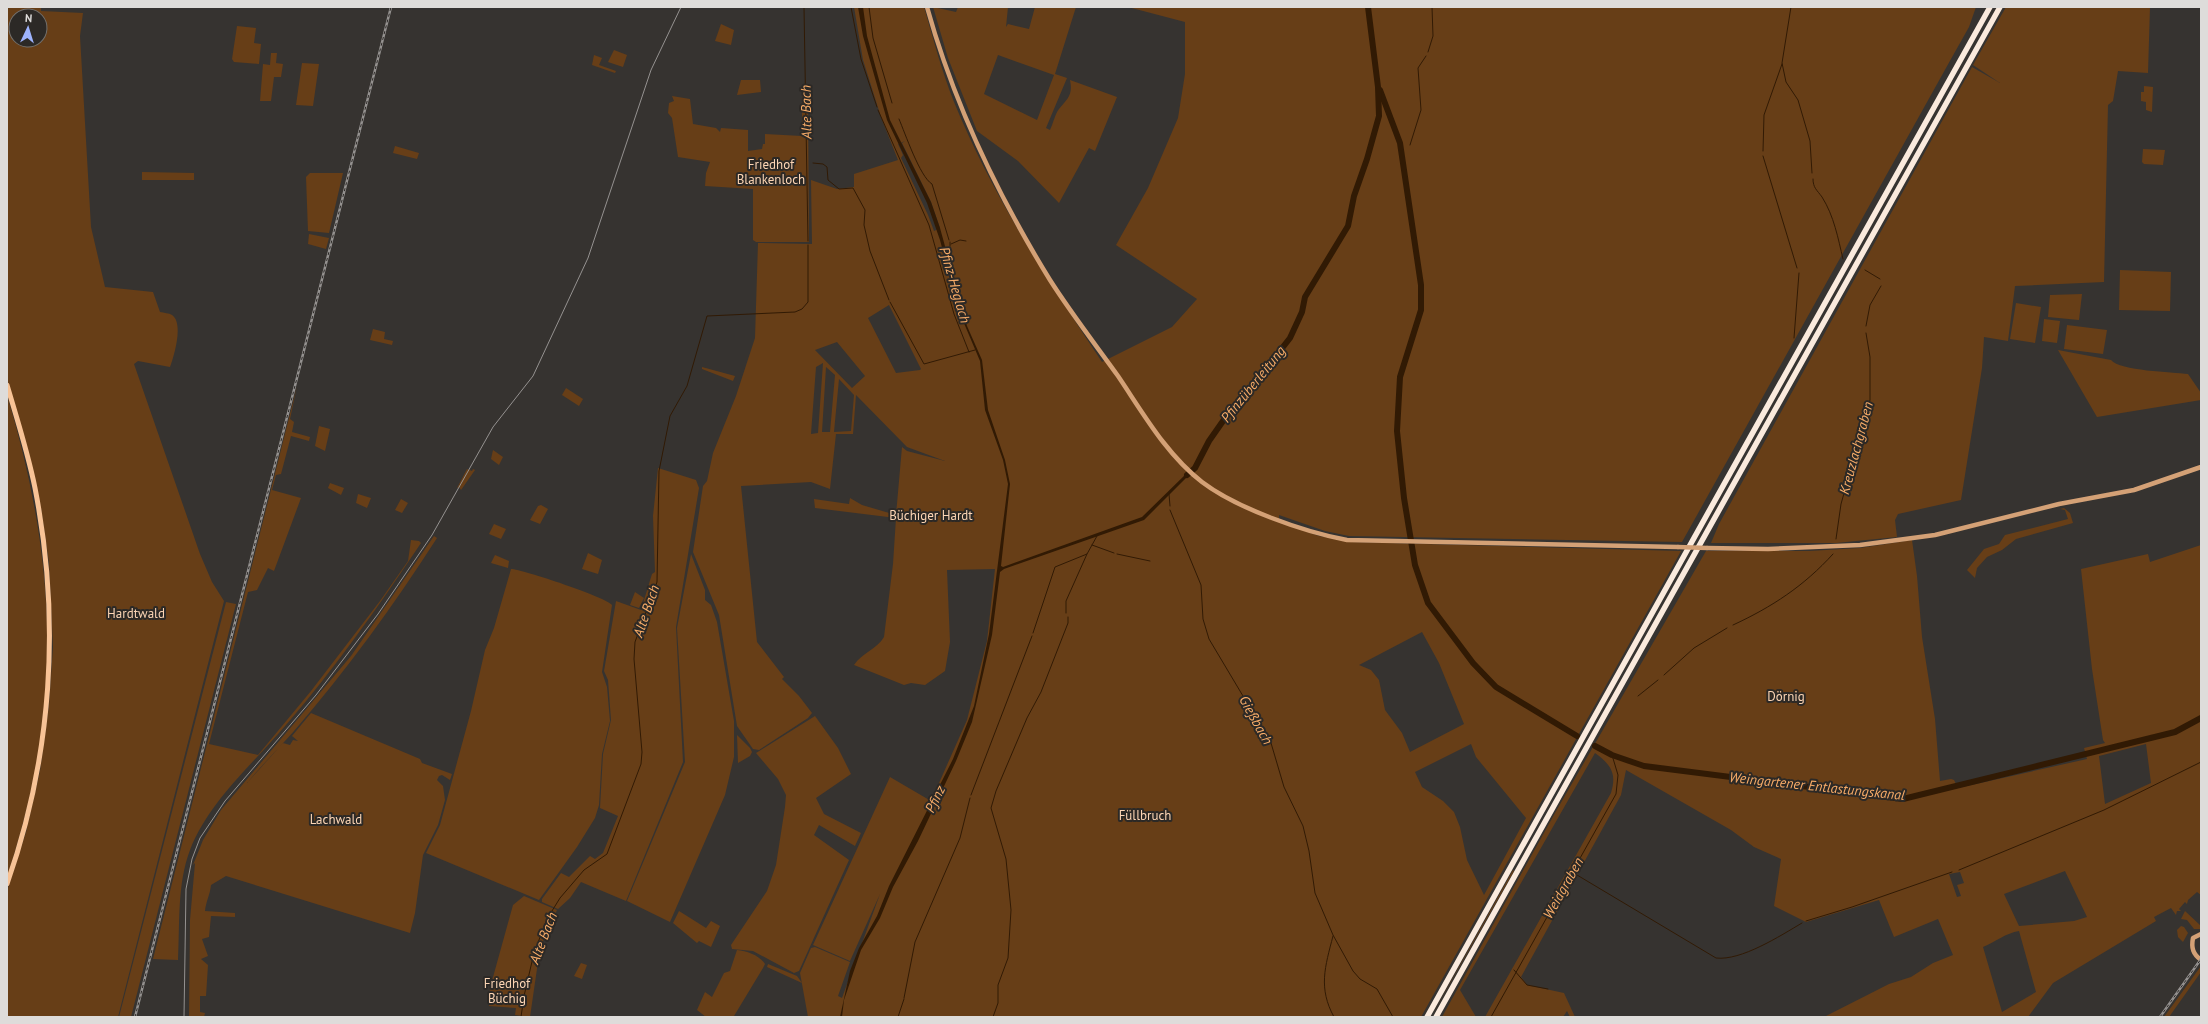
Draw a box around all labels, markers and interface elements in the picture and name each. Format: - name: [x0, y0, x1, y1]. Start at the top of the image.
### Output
- north arrow: [8, 8, 48, 48]
- text: N: [25, 11, 33, 25]
- water label: Alte Bach: [797, 85, 815, 140]
- park label: Friedhof Blankenloch: [737, 156, 805, 188]
- water label: Pfinz-Heglach: [935, 245, 975, 325]
- water label: Pfinzüberleitung: [1217, 342, 1289, 426]
- water label: Kreuzlachgraben: [1835, 400, 1877, 496]
- park label: Büchiger Hardt: [889, 507, 973, 524]
- water label: Alte Bach: [628, 583, 663, 640]
- park label: Hardtwald: [107, 605, 165, 622]
- park label: Dörnig: [1767, 688, 1805, 705]
- water label: Gießbach: [1235, 692, 1277, 748]
- water label: Weingartener Entlastungskanal: [1728, 768, 1906, 804]
- water label: Pfinz: [921, 782, 950, 816]
- park label: Füllbruch: [1119, 807, 1171, 824]
- park label: Lachwald: [310, 811, 362, 828]
- water label: Weidgraben: [1539, 854, 1587, 922]
- water label: Alte Bach: [525, 910, 561, 967]
- park label: Friedhof Büchig: [484, 975, 531, 1007]

